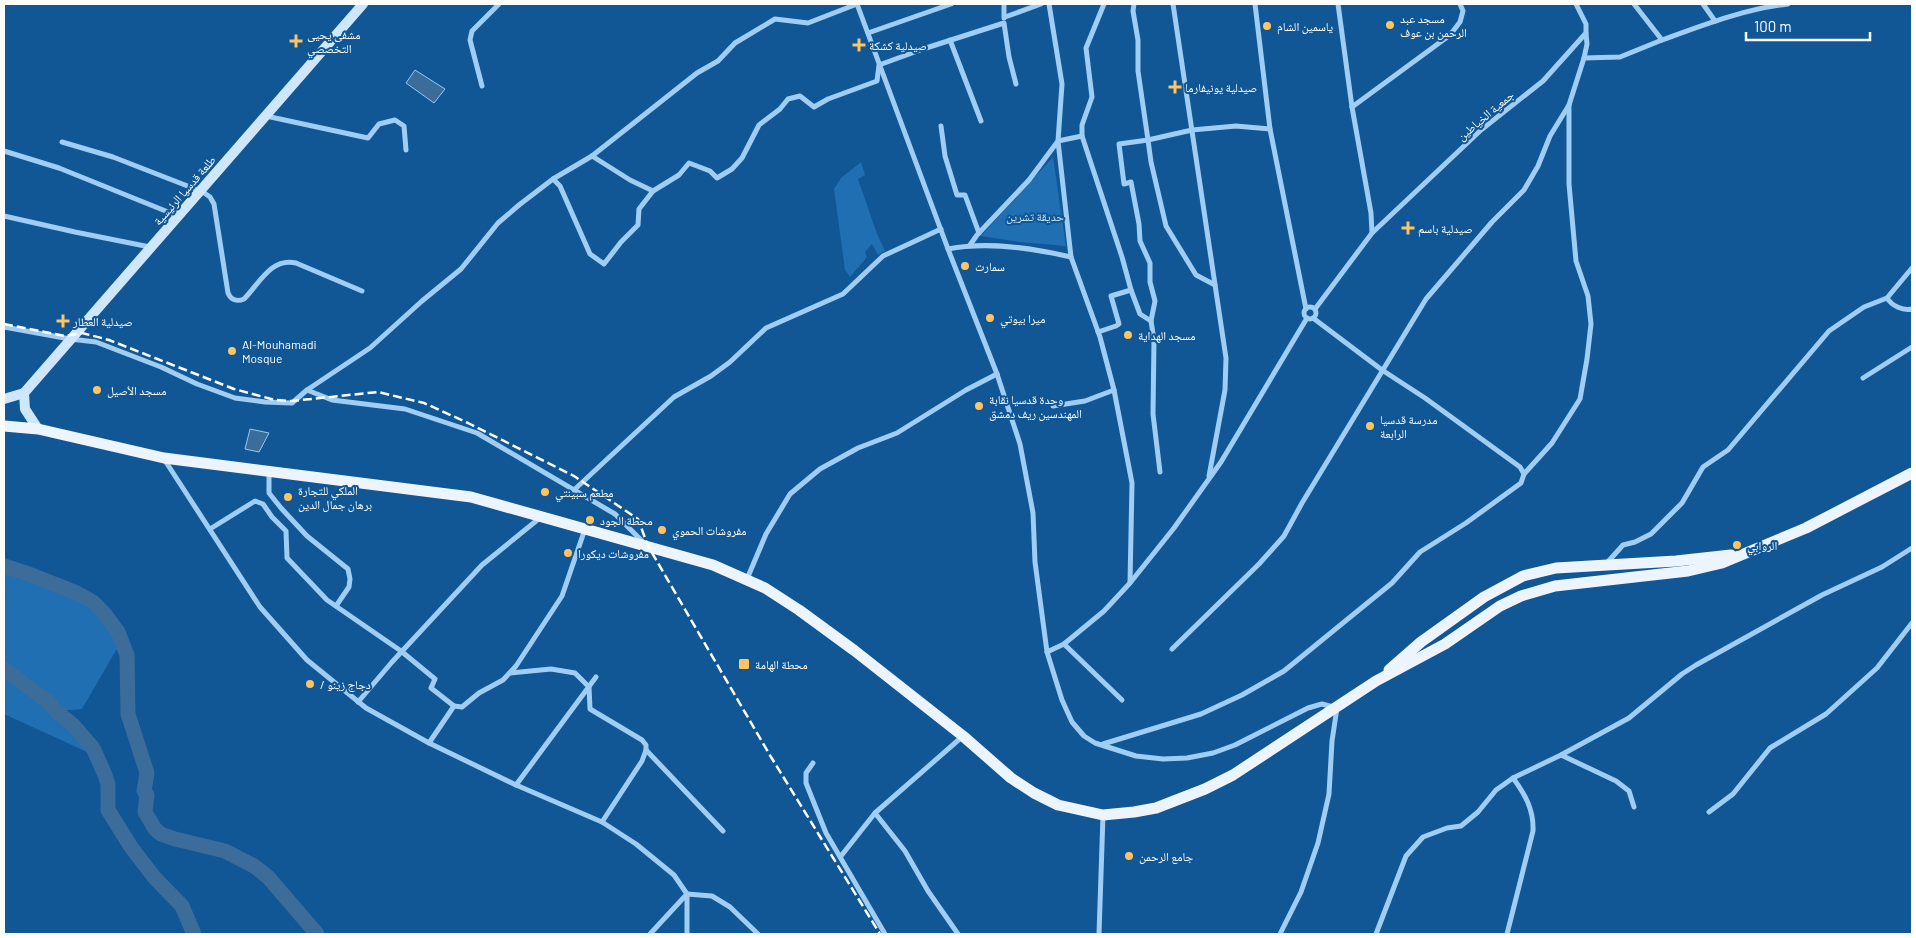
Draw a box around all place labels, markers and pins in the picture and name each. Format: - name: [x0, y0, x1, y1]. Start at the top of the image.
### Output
- place label: مسجد عبد الرحمن بن عوف: [1400, 11, 1467, 40]
- place label: ياسمين الشام: [1277, 19, 1333, 35]
- marker: مسجد عبد الرحمن بن عوف: [1384, 19, 1396, 31]
- marker: ياسمين الشام: [1261, 20, 1273, 32]
- place label: مشفى يحيى التخصصي: [307, 27, 360, 59]
- marker: مشفى يحيى التخصصي: [289, 34, 303, 48]
- place label: صيدلية كشكة: [869, 38, 927, 53]
- marker: صيدلية كشكة: [853, 39, 865, 51]
- place label: صيدلية يونيفارما: [1185, 80, 1257, 95]
- marker: صيدلية يونيفارما: [1169, 81, 1181, 93]
- place label: صيدلية باسم: [1418, 221, 1473, 237]
- marker: صيدلية باسم: [1402, 222, 1414, 234]
- place label: سمارت: [975, 259, 1005, 273]
- marker: سمارت: [959, 260, 971, 272]
- place label: ميرا بيوتي: [1000, 311, 1046, 329]
- marker: ميرا بيوتي: [984, 312, 996, 324]
- place label: صيدلية العطار: [72, 314, 133, 329]
- marker: صيدلية العطار: [57, 315, 69, 327]
- place label: مسجد الهداية: [1138, 328, 1196, 343]
- marker: مسجد الهداية: [1122, 329, 1134, 341]
- place label: Al-Mouhamadi Mosque: [242, 337, 317, 365]
- marker: Al-Mouhamadi Mosque: [226, 345, 238, 357]
- place label: مسجد الأصيل: [107, 383, 166, 398]
- marker: مسجد الأصيل: [91, 384, 103, 396]
- place label: وحدة قدسيا نقابة المهندسين ريف دمشق: [989, 392, 1082, 421]
- marker: وحدة قدسيا نقابة المهندسين ريف دمشق: [973, 400, 985, 412]
- place label: مدرسة قدسيا الرابعة: [1380, 412, 1438, 441]
- marker: مدرسة قدسيا الرابعة: [1364, 420, 1376, 432]
- place label: الملكي للتجارة برهان جمال الدين: [298, 483, 372, 512]
- place label: مطعم سبينتي: [555, 485, 614, 503]
- marker: مطعم سبينتي: [539, 486, 551, 498]
- marker: الملكي للتجارة برهان جمال الدين: [282, 491, 294, 503]
- place label: محطة الجود: [600, 513, 653, 528]
- marker: محطة الجود: [584, 514, 596, 526]
- place label: مفروشات الحموي: [672, 523, 747, 541]
- marker: مفروشات الحموي: [656, 524, 668, 536]
- place label: الروابي: [1747, 538, 1777, 556]
- marker: الروابي: [1731, 539, 1743, 551]
- place label: مفروشات ديكورا: [578, 546, 649, 561]
- marker: مفروشات ديكورا: [562, 547, 574, 559]
- marker: محطة الهامة: [737, 657, 751, 671]
- place label: محطة الهامة: [755, 657, 808, 672]
- place label: / دجاج زينو: [320, 677, 371, 692]
- marker: / دجاج زينو: [304, 678, 316, 690]
- place label: جامع الرحمن: [1139, 849, 1193, 864]
- marker: جامع الرحمن: [1123, 850, 1135, 862]

